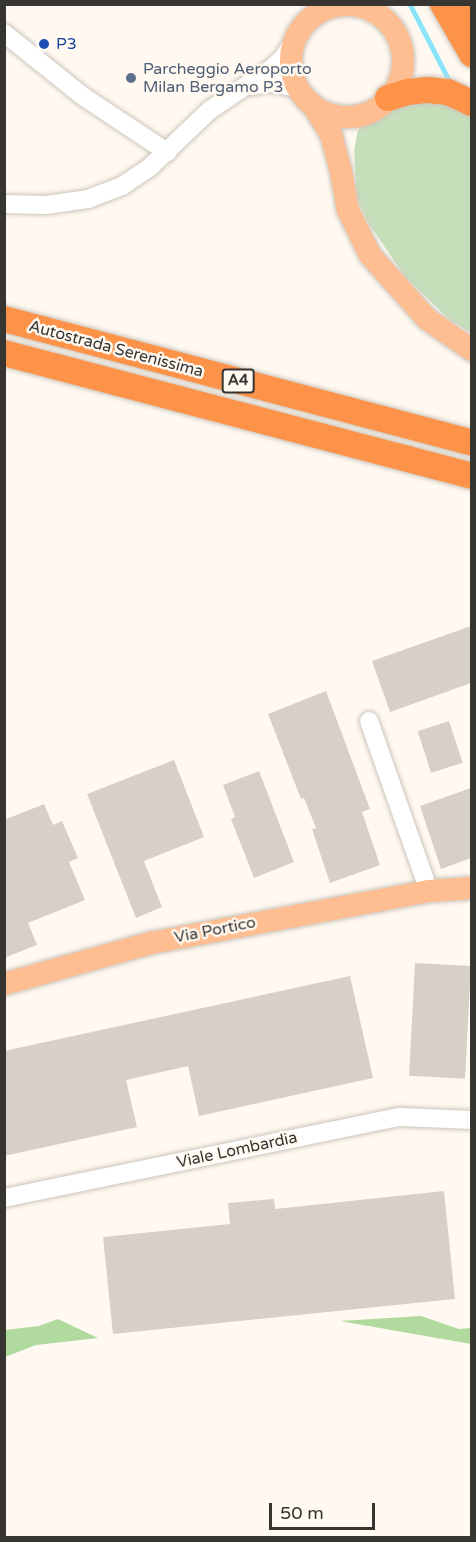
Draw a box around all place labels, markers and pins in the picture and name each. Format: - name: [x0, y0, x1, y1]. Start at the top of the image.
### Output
- place label: P3: [56, 34, 77, 54]
- marker: P3: [37, 37, 51, 51]
- place label: Parcheggio Aeroporto Milan Bergamo P3: [143, 59, 312, 97]
- marker: Parcheggio Aeroporto Milan Bergamo P3: [124, 71, 138, 85]

